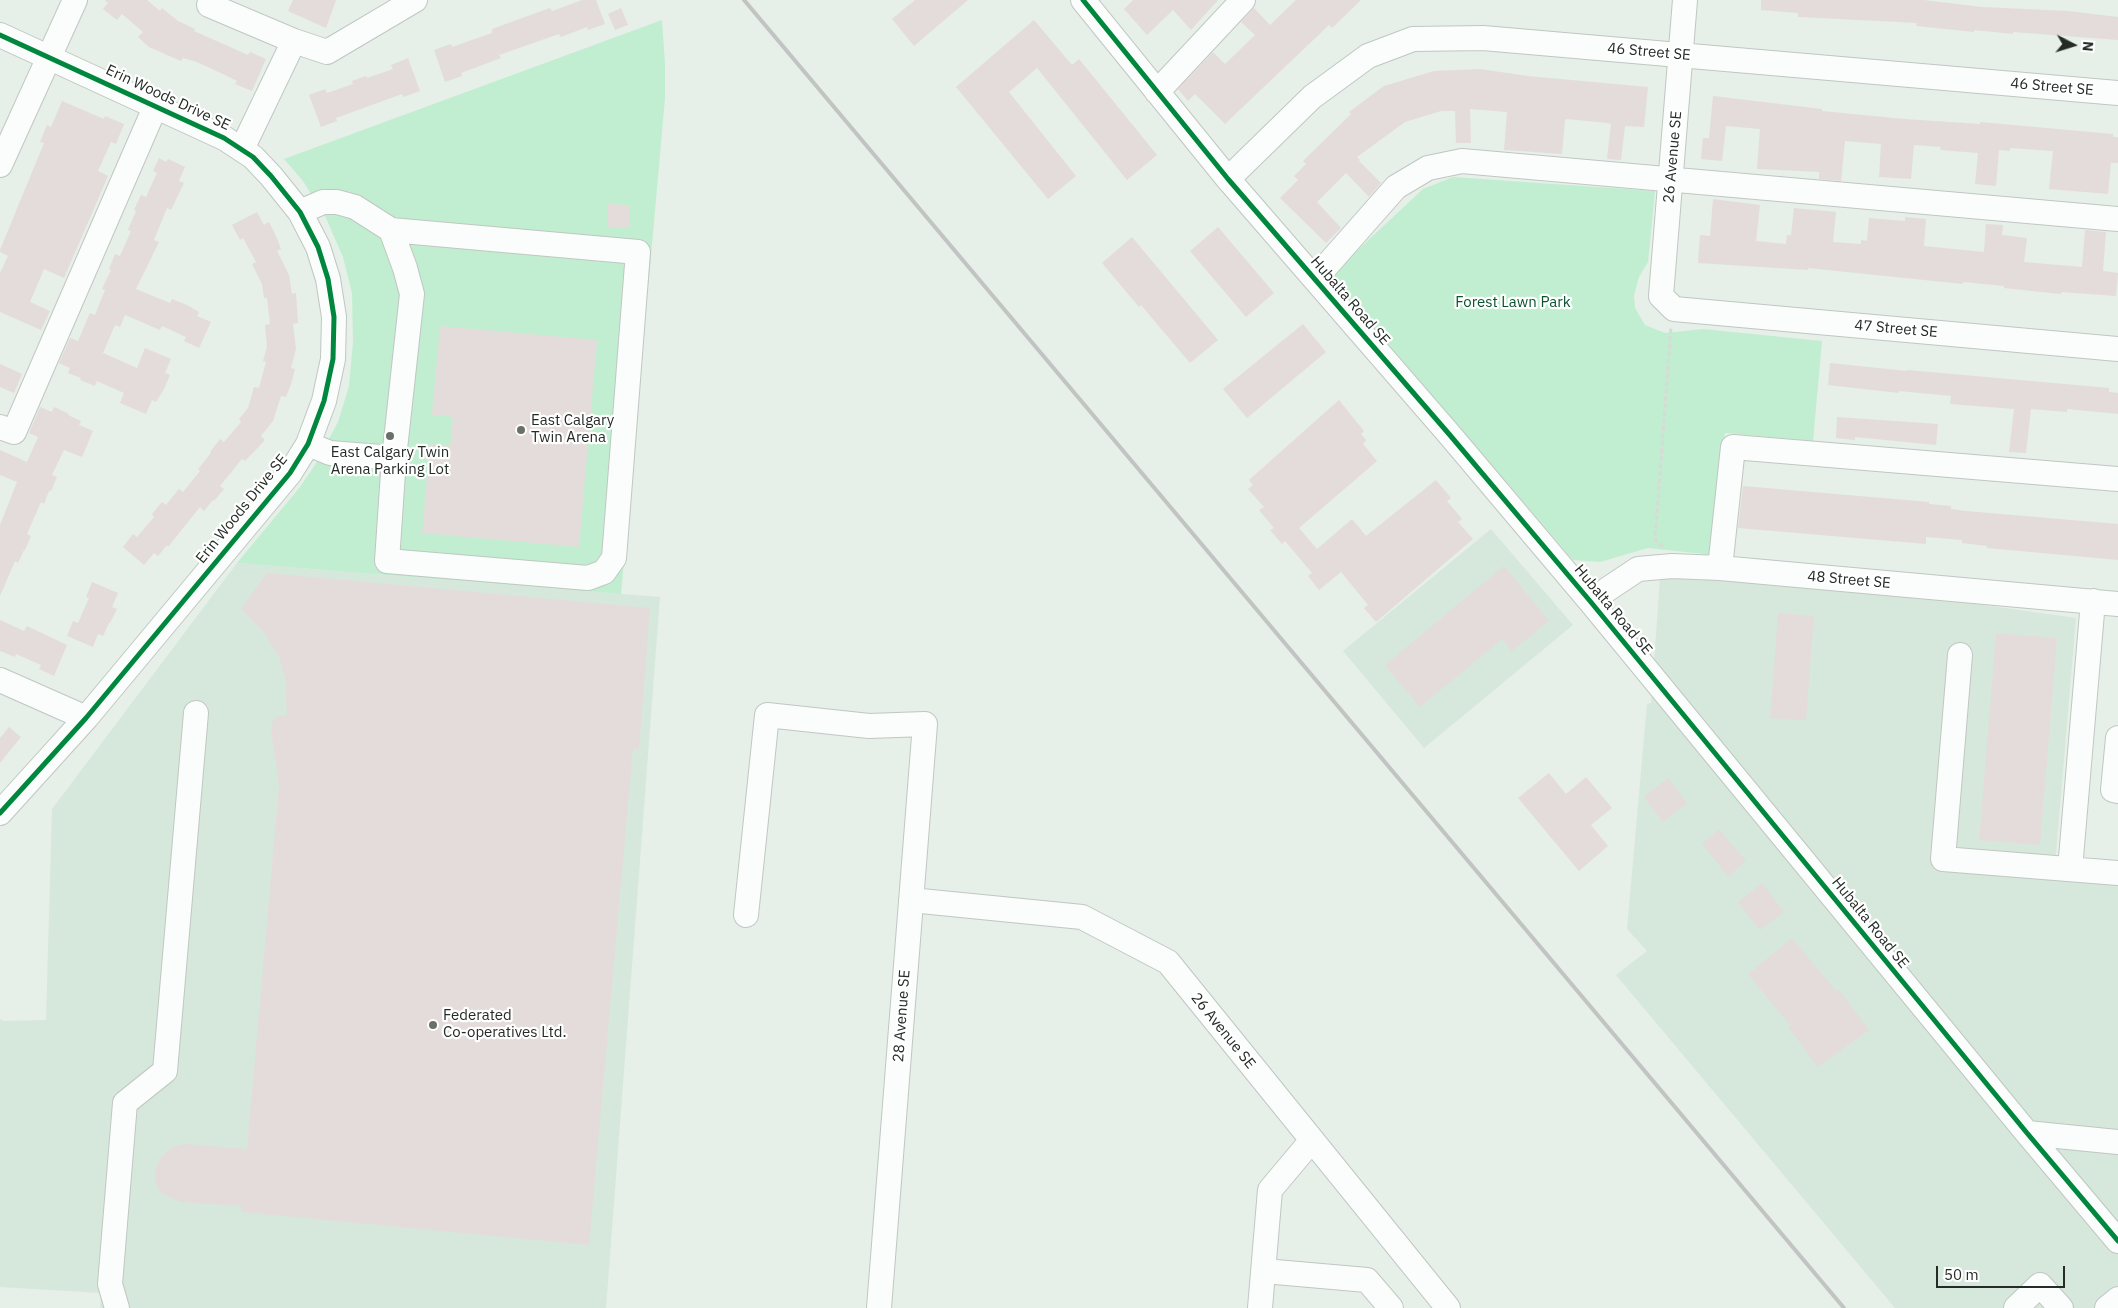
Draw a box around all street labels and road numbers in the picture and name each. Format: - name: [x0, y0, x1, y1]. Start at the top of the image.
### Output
- street label: 46 Street SE: [1607, 39, 1691, 65]
- street label: Erin Woods Drive SE: [103, 61, 233, 135]
- street label: 46 Street SE: [2010, 74, 2094, 100]
- street label: 26 Avenue SE: [1660, 110, 1686, 204]
- street label: Hubalta Road SE: [1306, 253, 1394, 349]
- street label: 47 Street SE: [1854, 316, 1938, 342]
- street label: Erin Woods Drive SE: [192, 451, 292, 567]
- street label: Hubalta Road SE: [1570, 561, 1656, 659]
- street label: 48 Street SE: [1807, 567, 1891, 593]
- street label: Hubalta Road SE: [1828, 874, 1912, 972]
- street label: 28 Avenue SE: [890, 969, 914, 1063]
- street label: 26 Avenue SE: [1187, 989, 1259, 1073]

